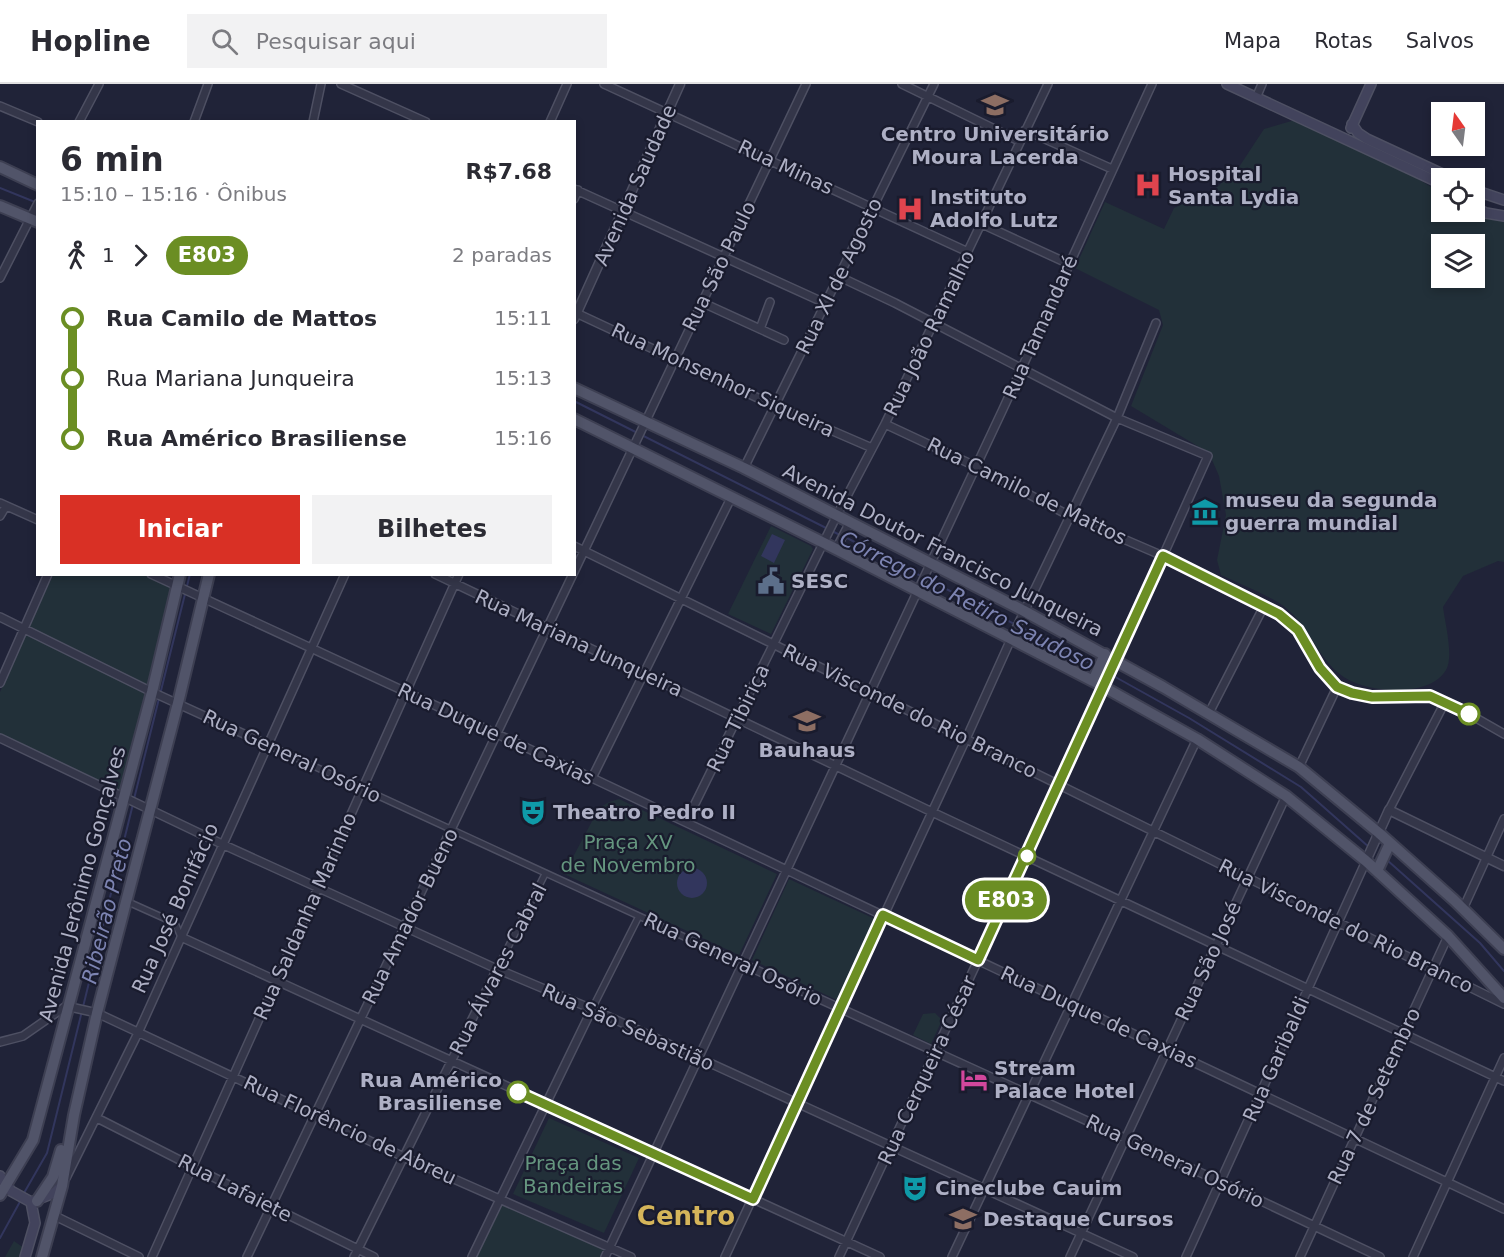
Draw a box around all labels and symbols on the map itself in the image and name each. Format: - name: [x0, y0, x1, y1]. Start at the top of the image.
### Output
- school or university icon: Centro Universitário Moura Lacerda: [980, 90, 1010, 120]
- street label: Avenida Saudade: [589, 101, 681, 269]
- north arrow: [1431, 102, 1485, 156]
- place label: Centro Universitário Moura Lacerda: [881, 122, 1109, 169]
- street label: Rua Minas: [735, 134, 837, 200]
- place label: Hospital Santa Lydia: [1168, 162, 1299, 209]
- hospital icon: Hospital Santa Lydia: [1133, 170, 1163, 200]
- place label: Instituto Adolfo Lutz: [930, 185, 1058, 232]
- street label: Rua XI de Agosto: [791, 194, 887, 358]
- hospital icon: Instituto Adolfo Lutz: [895, 194, 925, 224]
- street label: Rua São Paulo: [677, 197, 761, 335]
- street label: Rua João Ramalho: [878, 246, 980, 420]
- street label: Rua Tamandaré: [998, 251, 1082, 403]
- street label: Rua Monsenhor Siqueira: [608, 318, 838, 442]
- street label: Rua Camilo de Mattos: [923, 432, 1131, 550]
- street label: Avenida Doutor Francisco Junqueira: [779, 459, 1107, 641]
- place label: museu da segunda guerra mundial: [1225, 488, 1438, 535]
- museum icon: museu da segunda guerra mundial: [1190, 497, 1220, 527]
- water label: Córrego do Retiro Saudoso: [836, 526, 1098, 676]
- public building icon: SESC: [756, 566, 786, 596]
- place label: SESC: [791, 569, 848, 593]
- street label: Rua Mariana Junqueira: [471, 584, 687, 702]
- street label: Rua Visconde do Rio Branco: [779, 639, 1041, 783]
- street label: Rua Tibiriça: [702, 660, 774, 776]
- street label: Rua Duque de Caxias: [394, 678, 598, 790]
- unlabelled marker: [1458, 703, 1480, 725]
- street label: Rua General Osório: [199, 704, 385, 808]
- school or university icon: Bauhaus: [792, 706, 822, 736]
- place label: Bauhaus: [759, 738, 855, 762]
- street label: Avenida Jerônimo Gonçalves: [34, 743, 130, 1025]
- theatre icon: Theatro Pedro II: [518, 797, 548, 827]
- place label: Theatro Pedro II: [553, 800, 736, 824]
- street label: Rua Saldanha Marinho: [248, 809, 362, 1023]
- street label: Rua José Bonifácio: [127, 819, 223, 997]
- street label: Rua Amador Bueno: [357, 824, 463, 1008]
- park label: Praça XV de Novembro: [561, 830, 695, 877]
- water label: Ribeirão Preto: [77, 836, 137, 986]
- unlabelled marker: [1018, 847, 1036, 865]
- street label: Rua Visconde do Rio Branco: [1215, 854, 1477, 998]
- street label: Rua Álvares Cabral: [444, 879, 552, 1059]
- line badge: E803: [964, 880, 1048, 920]
- street label: Rua São José: [1170, 898, 1246, 1024]
- street label: Rua General Osório: [640, 907, 826, 1011]
- street label: Rua Duque de Caxias: [997, 961, 1201, 1073]
- street label: Rua Cerqueira César: [873, 971, 982, 1168]
- street label: Rua São Sebastião: [538, 978, 718, 1076]
- street label: Rua Garibaldi: [1238, 993, 1314, 1125]
- street label: Rua 7 de Setembro: [1323, 1004, 1425, 1188]
- place label: Stream Palace Hotel: [994, 1056, 1135, 1103]
- hotel icon: Stream Palace Hotel: [959, 1065, 989, 1095]
- place label: Rua Américo Brasiliense: [360, 1068, 502, 1115]
- street label: Rua Florêncio de Abreu: [240, 1070, 460, 1190]
- marker: Rua Américo Brasiliense: [507, 1081, 529, 1103]
- street label: Rua General Osório: [1082, 1109, 1268, 1213]
- street label: Rua Lafaiete: [174, 1149, 296, 1227]
- park label: Praça das Bandeiras: [523, 1151, 623, 1198]
- theatre icon: Cineclube Cauim: [900, 1173, 930, 1203]
- place label: Cineclube Cauim: [935, 1176, 1122, 1200]
- district label: Centro: [637, 1201, 735, 1231]
- school or university icon: Destaque Cursos: [948, 1204, 978, 1234]
- place label: Destaque Cursos: [983, 1207, 1174, 1231]

